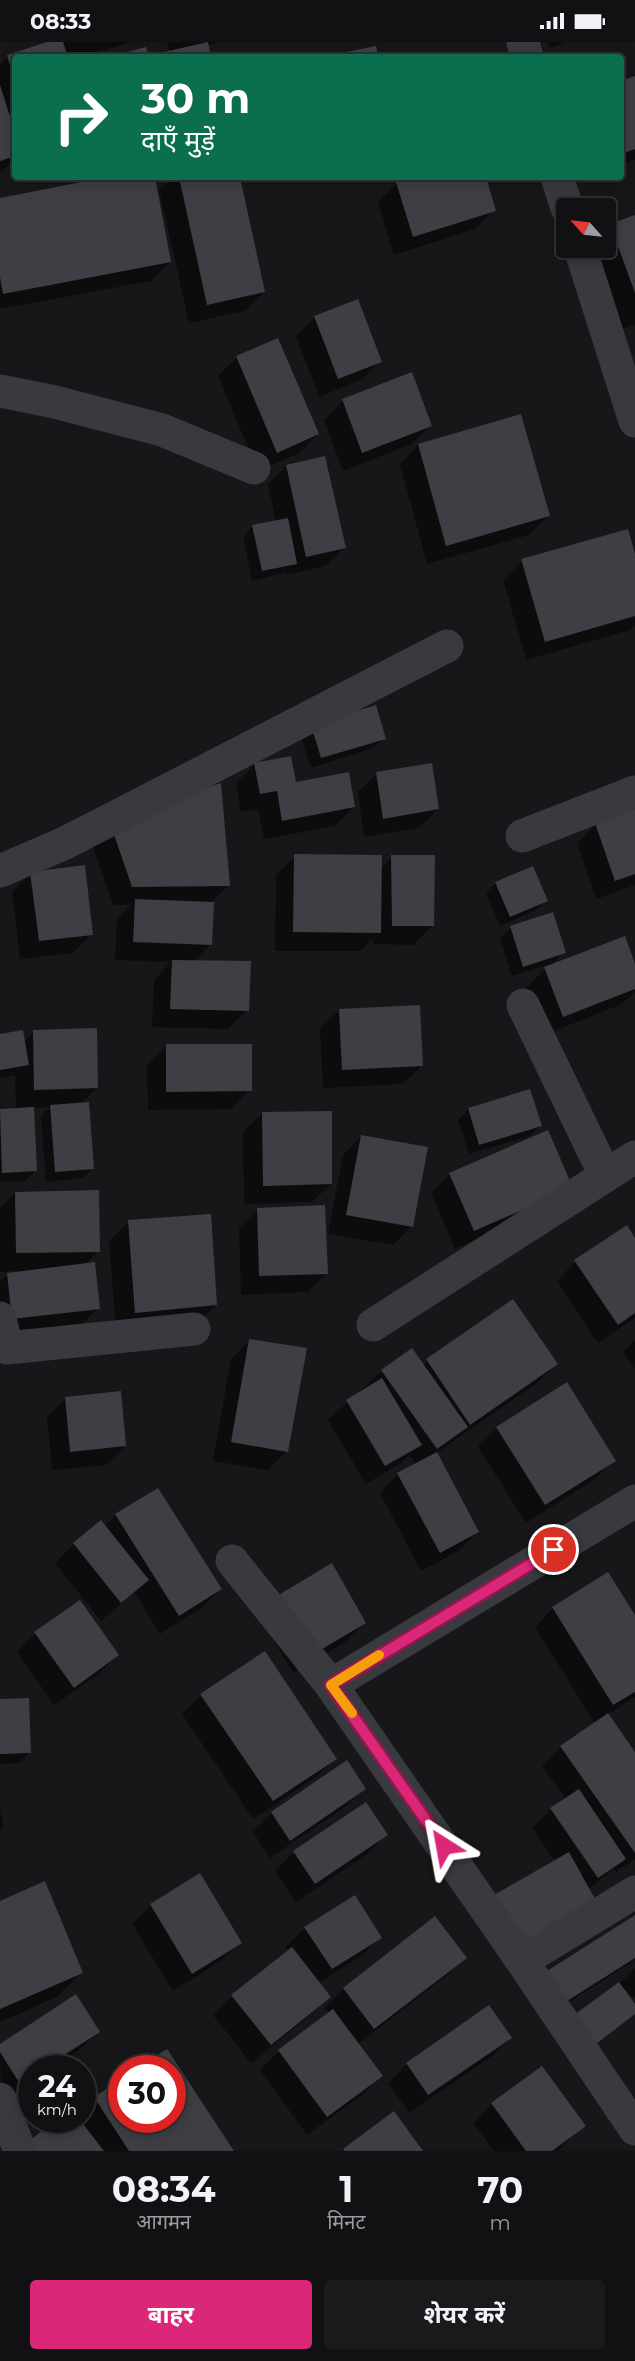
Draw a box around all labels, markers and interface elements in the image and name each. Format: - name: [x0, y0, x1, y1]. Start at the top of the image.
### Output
- text: 08:33: [30, 8, 91, 35]
- text: 30 m: [141, 72, 250, 124]
- icon: right: [42, 78, 120, 156]
- text: दाएँ मुड़ें: [141, 124, 215, 157]
- north arrow: [556, 198, 616, 258]
- map controls: [556, 198, 616, 258]
- pin: [528, 1524, 579, 1575]
- icon: arrive: [537, 1533, 570, 1566]
- position arrow: [412, 1814, 476, 1878]
- speed limit sign: 30: [108, 2055, 186, 2133]
- text: 24: [38, 2068, 76, 2105]
- text: km/h: [37, 2100, 77, 2119]
- text: 08:34: [112, 2167, 215, 2211]
- text: 1: [339, 2167, 353, 2211]
- text: 70: [477, 2168, 523, 2212]
- text: आगमन: [136, 2210, 191, 2234]
- text: मिनट: [327, 2210, 366, 2234]
- text: m: [490, 2211, 511, 2235]
- button: बाहर: [30, 2280, 312, 2349]
- button: शेयर करें: [324, 2280, 605, 2349]

